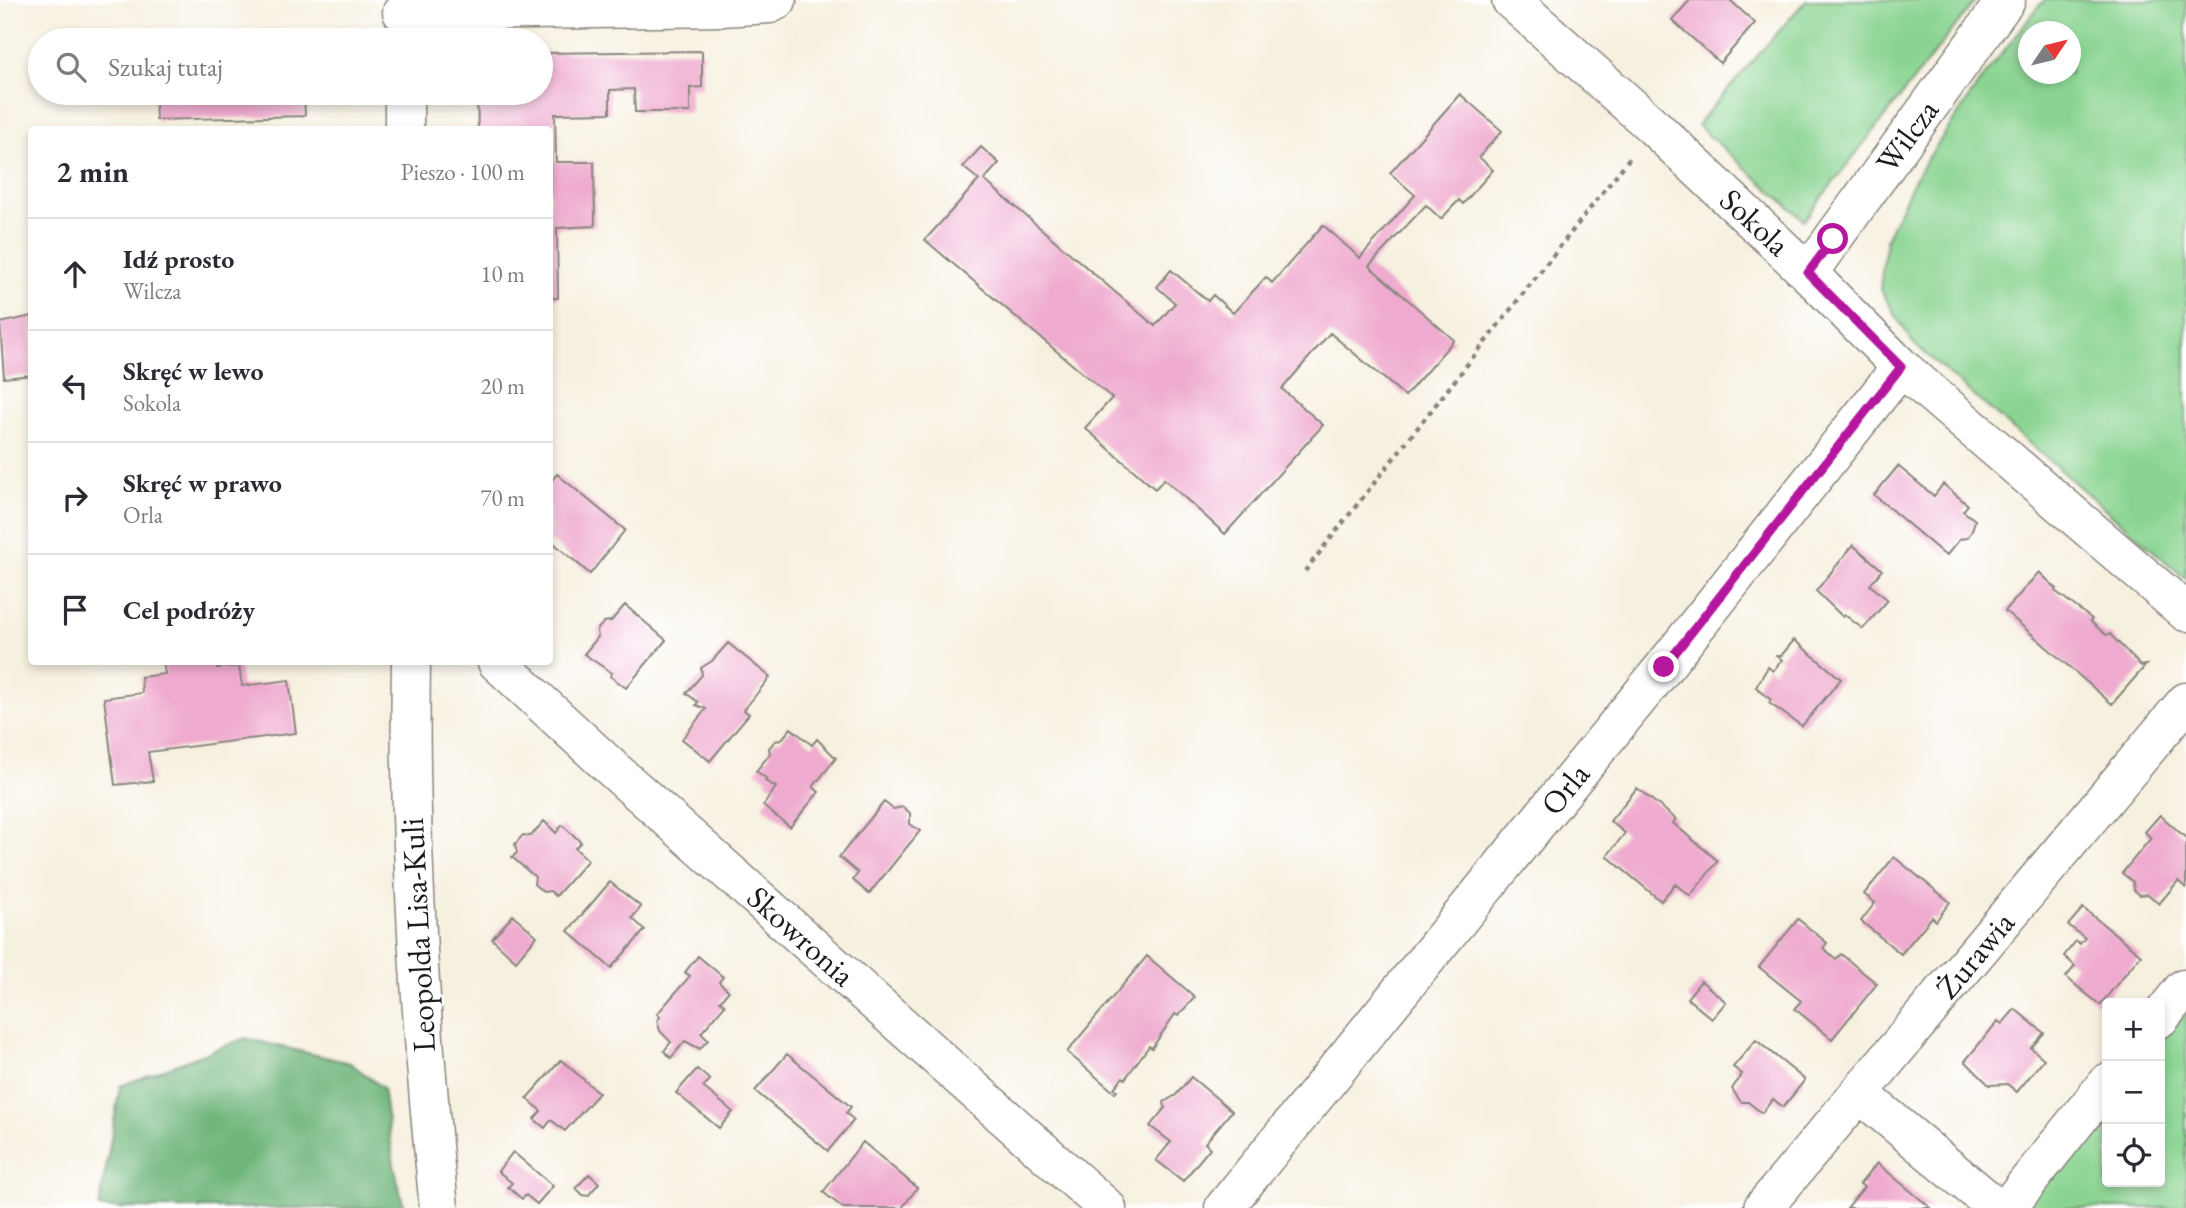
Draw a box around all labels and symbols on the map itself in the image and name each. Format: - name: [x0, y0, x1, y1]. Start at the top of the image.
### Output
- north arrow: [2018, 21, 2081, 84]
- street label: Wilcza: [1866, 91, 1948, 181]
- street label: Sokola: [1711, 179, 1799, 265]
- route start: [1817, 223, 1848, 254]
- route end: [1648, 651, 1679, 682]
- street label: Orla: [1531, 754, 1599, 824]
- street label: Leopolda Lisa-Kuli: [391, 817, 445, 1053]
- street label: Skowronia: [738, 876, 864, 996]
- street label: Żurawia: [1926, 902, 2024, 1007]

